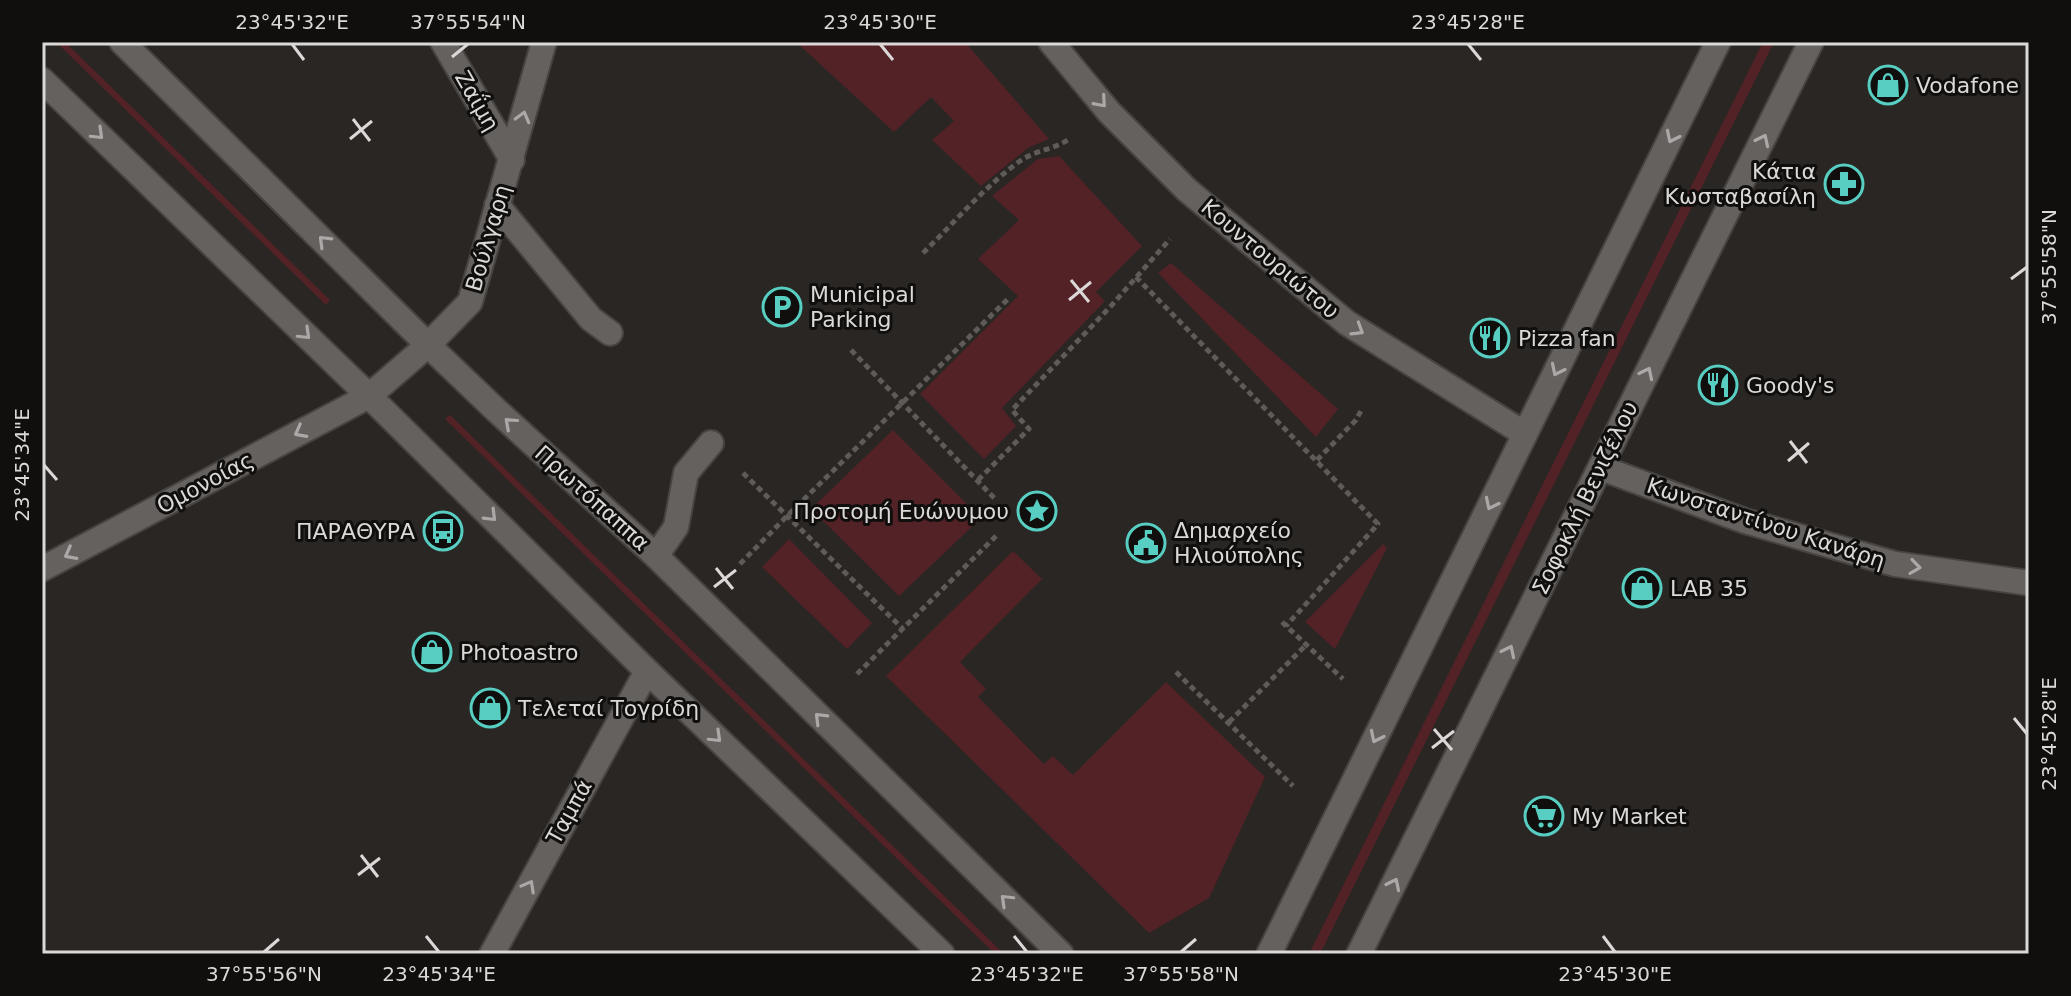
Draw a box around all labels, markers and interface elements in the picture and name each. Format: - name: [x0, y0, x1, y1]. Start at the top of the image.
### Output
- text: 23°45'32"E: [235, 10, 349, 34]
- text: 37°55'54"N: [410, 10, 526, 34]
- text: 23°45'30"E: [823, 10, 937, 34]
- text: 23°45'28"E: [1411, 10, 1525, 34]
- shop icon: Vodafone: [1867, 64, 1909, 106]
- street label: Ζαΐμη: [450, 66, 505, 135]
- place label: Vodafone: [1916, 73, 2019, 98]
- one-way arrow: [1091, 93, 1105, 107]
- one-way arrow: [514, 111, 530, 125]
- one-way arrow: [89, 125, 103, 139]
- one-way arrow: [1666, 129, 1681, 144]
- one-way arrow: [1753, 133, 1768, 148]
- place label: Κάτια Κωσταβασίλη: [1665, 159, 1816, 209]
- pharmacy icon: Κάτια Κωσταβασίλη: [1823, 163, 1865, 205]
- street label: Βούλγαρη: [461, 182, 515, 294]
- street label: Κουντουριώτου: [1196, 194, 1344, 324]
- text: 37°55'58"N: [2037, 209, 2061, 325]
- one-way arrow: [319, 236, 333, 250]
- place label: Municipal Parking: [810, 282, 915, 332]
- parking icon: Municipal Parking: [761, 286, 803, 328]
- restaurant icon: Pizza fan: [1469, 317, 1511, 359]
- one-way arrow: [1349, 320, 1363, 335]
- one-way arrow: [296, 325, 310, 339]
- place label: Pizza fan: [1518, 326, 1616, 351]
- one-way arrow: [1551, 362, 1566, 377]
- restaurant icon: Goody's: [1697, 364, 1739, 406]
- one-way arrow: [1637, 366, 1653, 381]
- place label: Goody's: [1746, 373, 1834, 398]
- street label: Σοφοκλή Βενιζέλου: [1527, 397, 1643, 599]
- text: 23°45'34"E: [10, 408, 34, 522]
- one-way arrow: [504, 418, 519, 432]
- one-way arrow: [294, 423, 308, 438]
- street label: Πρωτόπαππα: [530, 440, 654, 556]
- street label: Ομονοίας: [153, 447, 257, 519]
- street label: Κωνσταντίνου Κανάρη: [1644, 473, 1888, 573]
- place icon: Προτομή Ευώνυμου: [1016, 490, 1058, 532]
- one-way arrow: [1485, 495, 1500, 510]
- place label: Προτομή Ευώνυμου: [793, 499, 1009, 524]
- one-way arrow: [482, 507, 496, 522]
- bus stop icon: ΠΑΡΑΘΥΡΑ: [422, 510, 464, 552]
- place label: Δημαρχείο Ηλιούπολης: [1174, 518, 1304, 568]
- place label: ΠΑΡΑΘΥΡΑ: [296, 519, 415, 544]
- public building icon: Δημαρχείο Ηλιούπολης: [1125, 522, 1167, 564]
- one-way arrow: [64, 545, 79, 560]
- one-way arrow: [1908, 558, 1922, 575]
- shop icon: LAB 35: [1621, 567, 1663, 609]
- place label: LAB 35: [1670, 576, 1748, 601]
- shop icon: Photoastro: [411, 631, 453, 673]
- place label: Photoastro: [460, 640, 578, 665]
- one-way arrow: [1500, 645, 1515, 660]
- text: 23°45'28"E: [2037, 677, 2061, 791]
- shop icon: Τελεταί Τογρίδη: [469, 687, 511, 729]
- place label: Τελεταί Τογρίδη: [517, 696, 699, 721]
- one-way arrow: [815, 713, 829, 727]
- one-way arrow: [707, 728, 721, 743]
- one-way arrow: [1370, 729, 1386, 744]
- street label: Ταμπά: [541, 775, 597, 849]
- supermarket icon: My Market: [1523, 795, 1565, 837]
- place label: My Market: [1572, 804, 1687, 829]
- one-way arrow: [1384, 878, 1400, 893]
- one-way arrow: [519, 880, 535, 894]
- one-way arrow: [1001, 894, 1015, 909]
- text: 37°55'56"N: [206, 962, 322, 986]
- text: 23°45'34"E: [382, 962, 496, 986]
- text: 23°45'32"E: [970, 962, 1084, 986]
- text: 37°55'58"N: [1123, 962, 1239, 986]
- text: 23°45'30"E: [1558, 962, 1672, 986]

